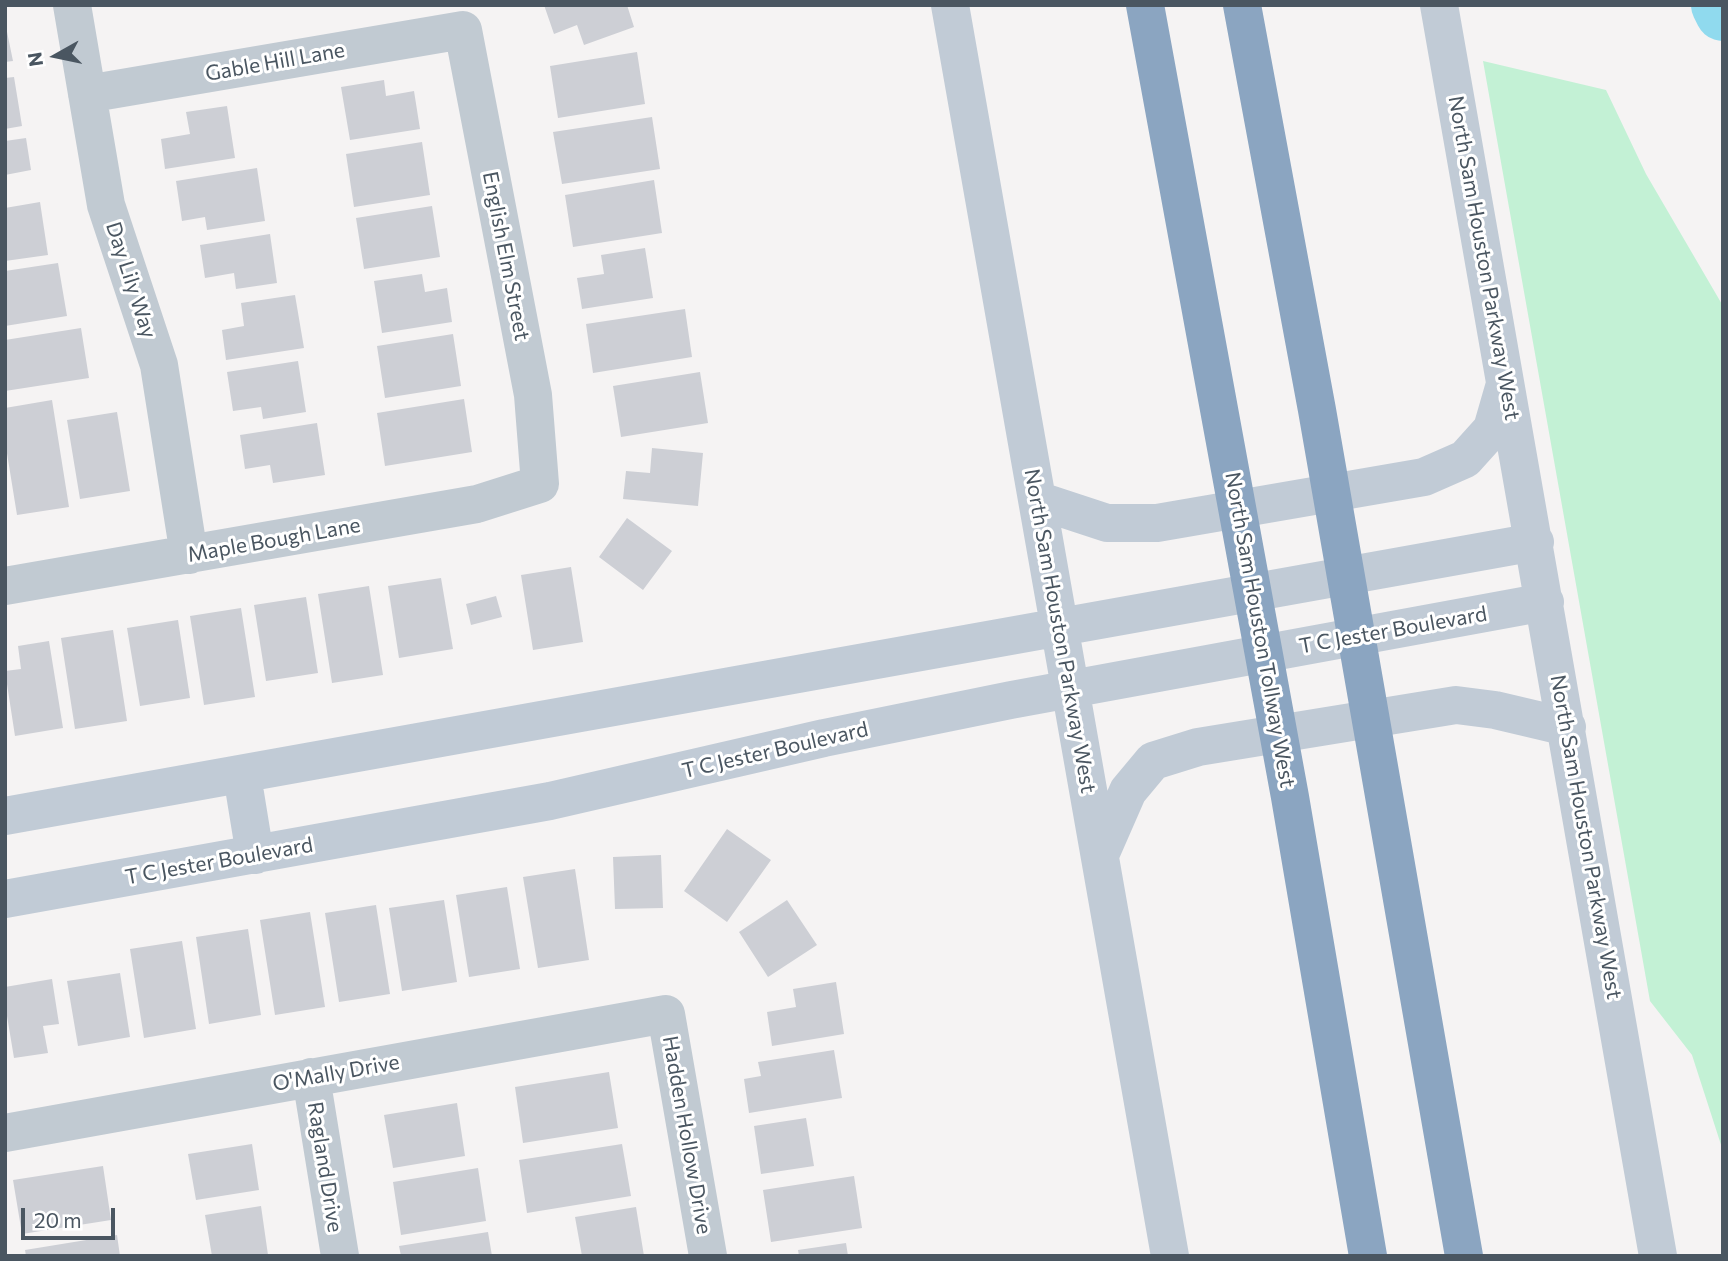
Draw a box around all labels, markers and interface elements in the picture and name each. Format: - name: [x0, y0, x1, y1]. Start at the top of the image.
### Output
- north arrow: [21, 21, 91, 91]
- street label: Gable Hill Lane: [203, 37, 347, 87]
- text: N: [22, 51, 47, 68]
- street label: North Sam Houston Parkway West: [1443, 94, 1525, 422]
- street label: English Elm Street: [477, 169, 535, 343]
- street label: Day Lily Way: [100, 219, 162, 341]
- street label: North Sam Houston Parkway West: [1019, 467, 1101, 795]
- street label: North Sam Houston Tollway West: [1220, 470, 1300, 790]
- street label: Maple Bough Lane: [186, 512, 362, 568]
- street label: T C Jester Boulevard: [1297, 601, 1489, 659]
- street label: North Sam Houston Parkway West: [1545, 673, 1627, 1001]
- street label: T C Jester Boulevard: [680, 716, 870, 784]
- street label: T C Jester Boulevard: [123, 832, 315, 890]
- street label: Hadden Hollow Drive: [657, 1034, 717, 1236]
- street label: O'Mally Drive: [271, 1049, 401, 1097]
- street label: Ragland Drive: [302, 1100, 348, 1234]
- scale bar: [24, 1194, 119, 1238]
- text: 20 m: [34, 1207, 82, 1232]

